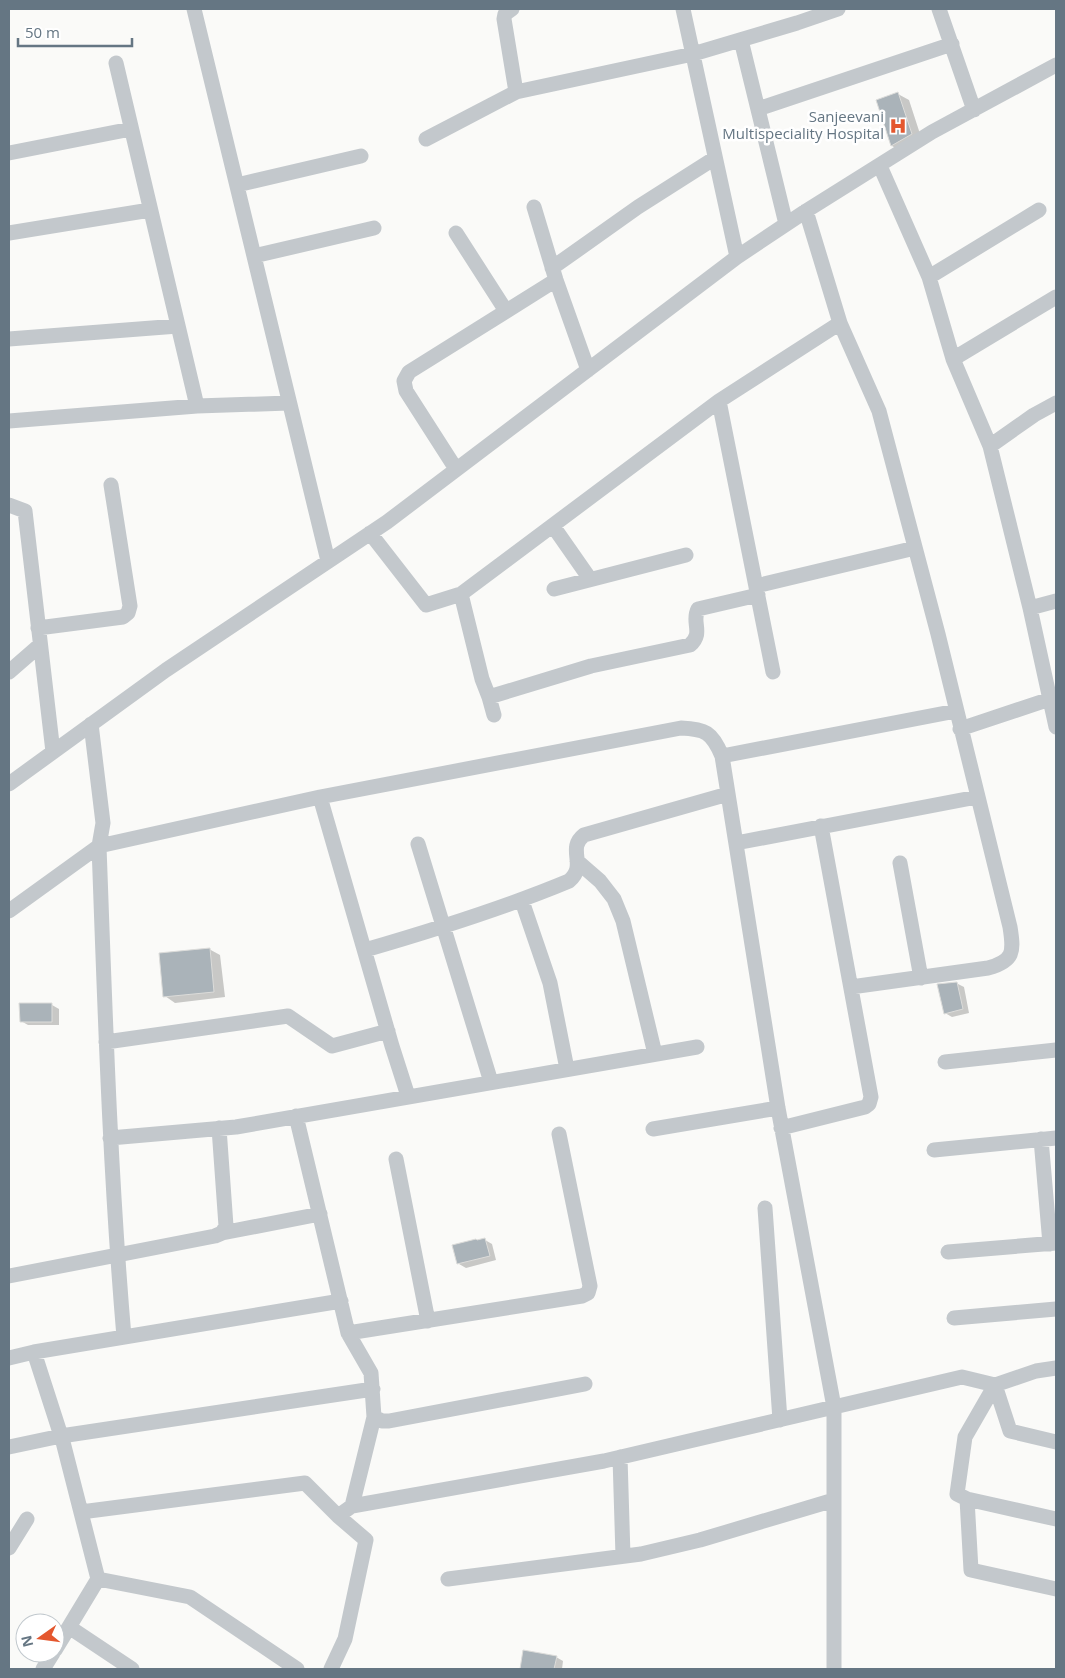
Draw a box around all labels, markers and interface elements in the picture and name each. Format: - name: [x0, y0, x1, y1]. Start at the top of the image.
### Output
- scale bar: [18, 15, 131, 47]
- text: 50 m: [25, 22, 60, 42]
- place label: Sanjeevani Multispeciality Hospital: [722, 106, 884, 143]
- hospital icon: Sanjeevani Multispeciality Hospital: [888, 116, 908, 136]
- north arrow: [15, 1613, 65, 1663]
- text: N: [16, 1633, 37, 1649]

